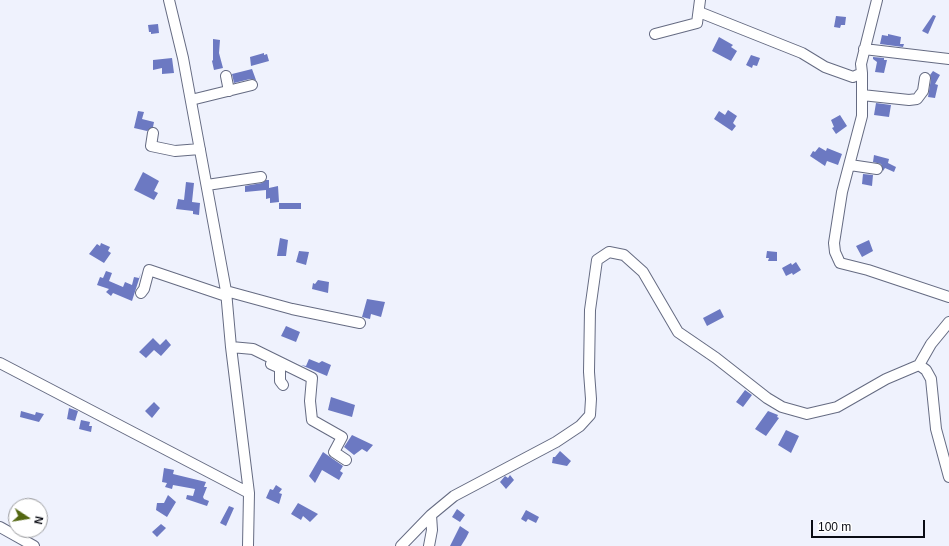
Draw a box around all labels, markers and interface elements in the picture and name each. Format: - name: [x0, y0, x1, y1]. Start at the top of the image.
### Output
- north arrow: [8, 498, 48, 538]
- scale bar: [813, 512, 927, 538]
- text: N: [32, 515, 45, 525]
- text: 100 m: [818, 520, 851, 534]

